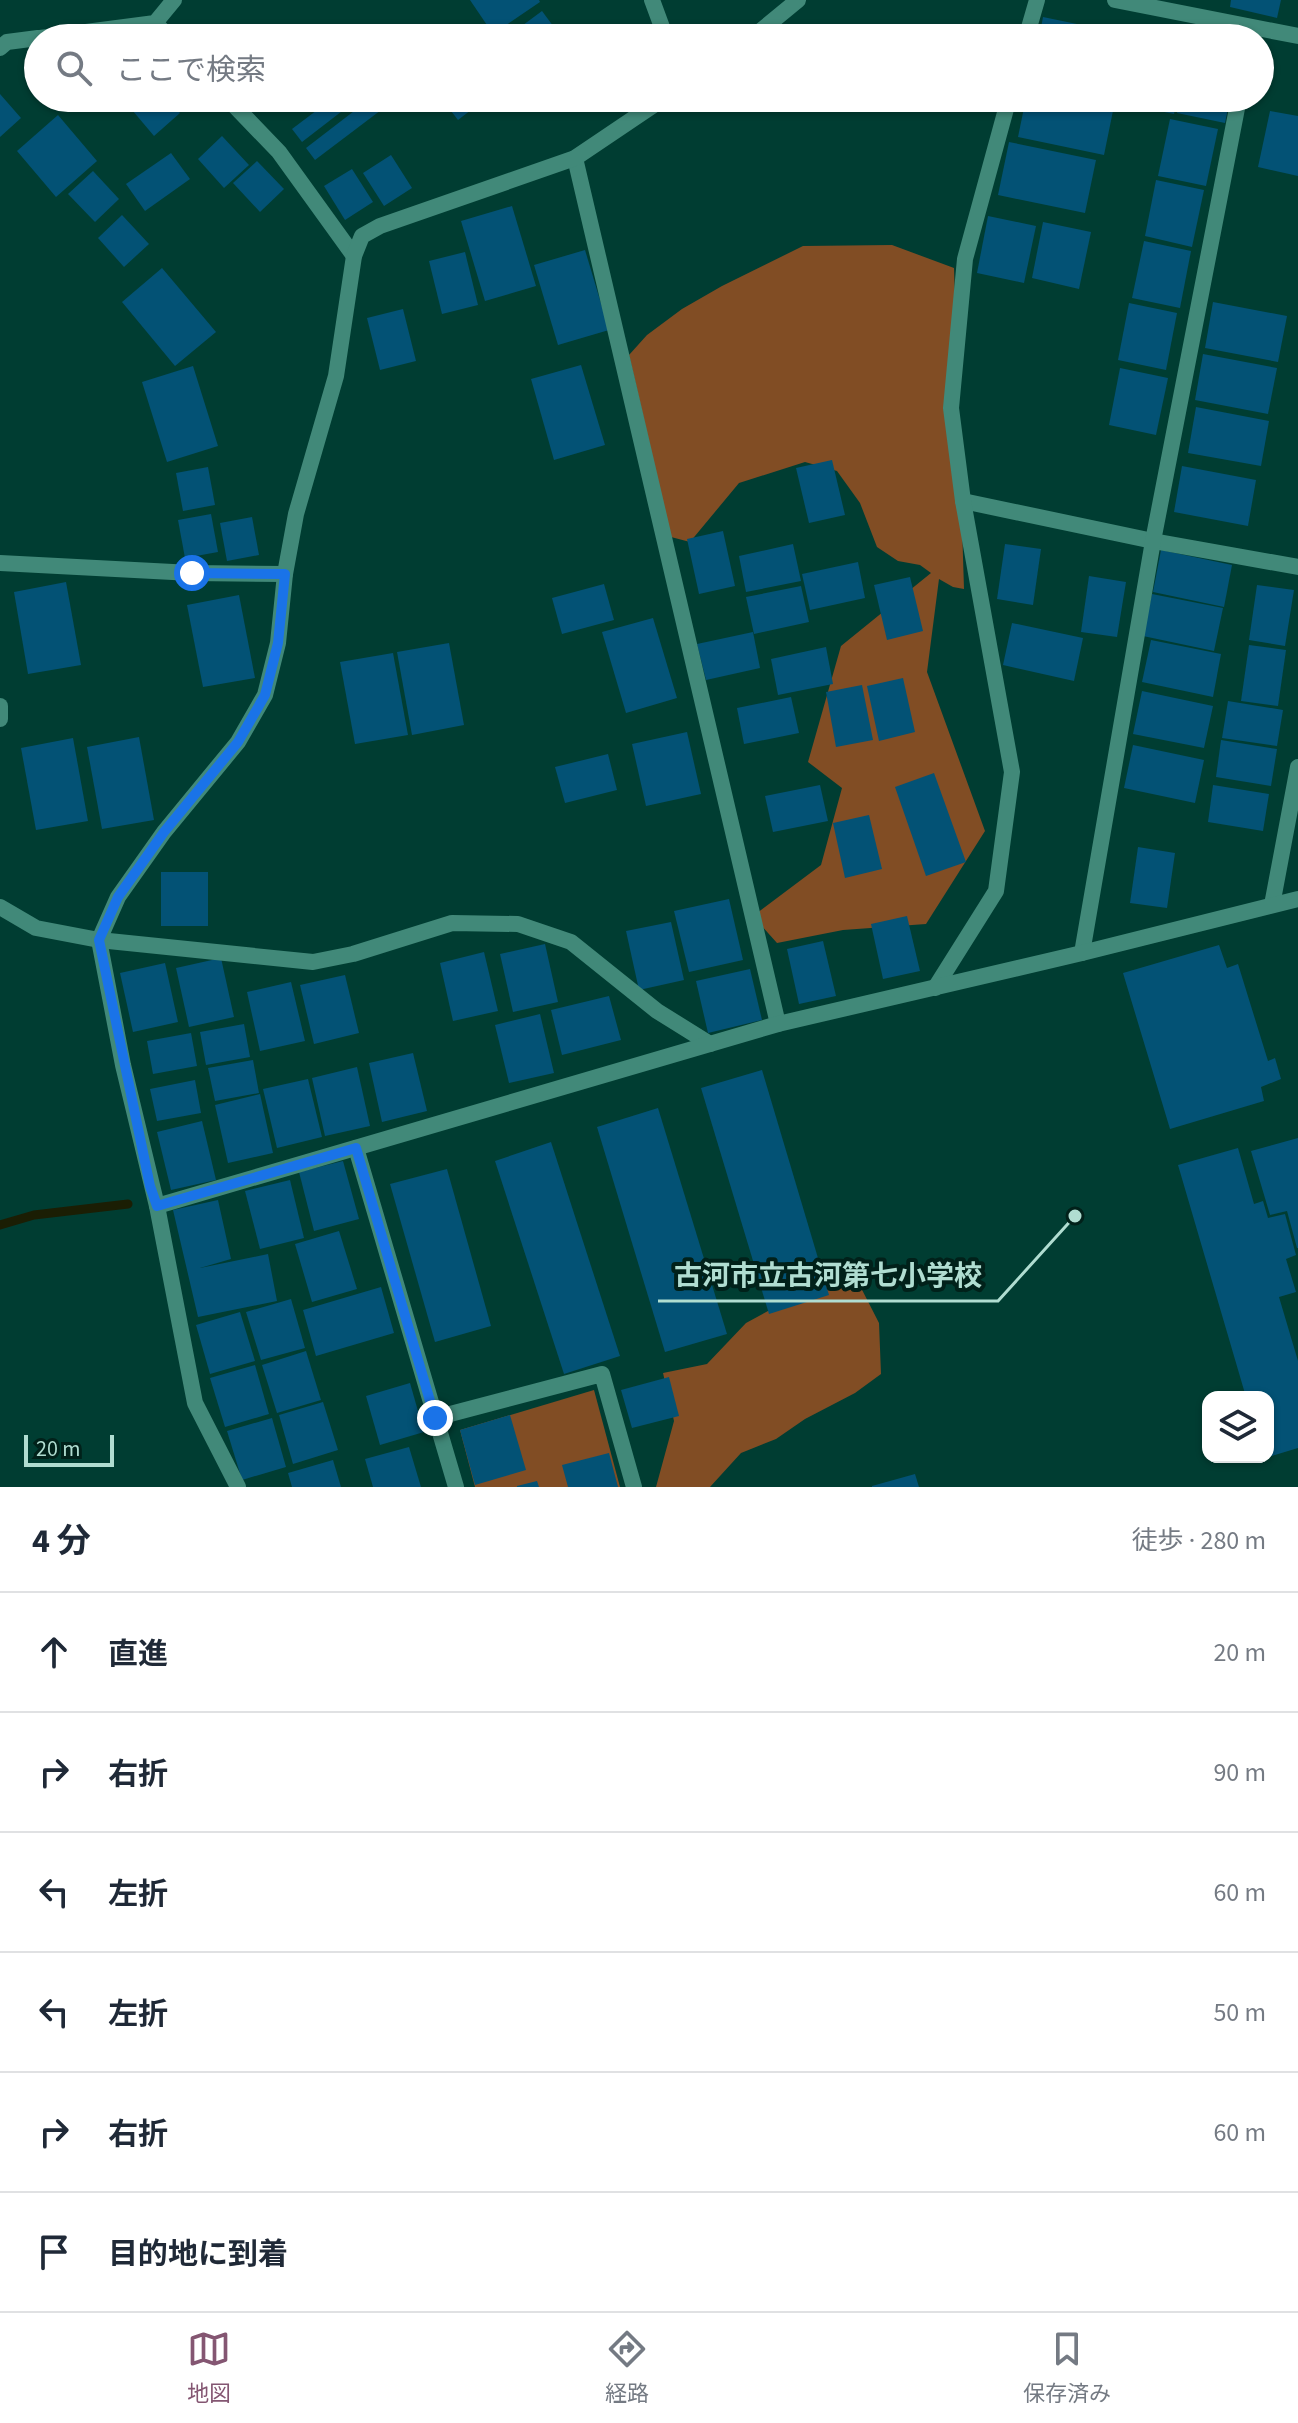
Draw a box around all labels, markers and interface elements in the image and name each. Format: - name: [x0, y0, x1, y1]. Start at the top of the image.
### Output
- search box: [24, 24, 1274, 112]
- icon: search: [52, 46, 96, 90]
- text: ここで検索: [116, 49, 266, 92]
- route start: [174, 555, 210, 591]
- callout: 古河市立古河第七小学校: [658, 1249, 998, 1301]
- text: 古河市立古河第七小学校: [674, 1256, 982, 1296]
- map controls: [1202, 1391, 1274, 1463]
- button: layers: [1202, 1391, 1274, 1463]
- route end: [417, 1400, 453, 1436]
- scale bar: [24, 1431, 114, 1467]
- text: 20 m: [36, 1433, 81, 1465]
- text: 4 分: [32, 1517, 91, 1566]
- text: 徒歩 · 280 m: [1132, 1522, 1266, 1559]
- icon: ahead: [32, 1630, 76, 1674]
- text: 直進: [108, 1633, 168, 1676]
- text: 20 m: [1213, 1634, 1266, 1671]
- icon: right: [32, 1750, 76, 1794]
- text: 右折: [108, 1753, 168, 1796]
- text: 90 m: [1213, 1754, 1266, 1791]
- icon: left: [32, 1870, 76, 1914]
- text: 左折: [108, 1873, 168, 1916]
- text: 60 m: [1213, 1874, 1266, 1911]
- icon: left: [32, 1990, 76, 2034]
- text: 左折: [108, 1993, 168, 2036]
- text: 50 m: [1213, 1994, 1266, 2031]
- icon: right: [32, 2110, 76, 2154]
- text: 右折: [108, 2113, 168, 2156]
- text: 60 m: [1213, 2114, 1266, 2151]
- icon: arrive: [32, 2230, 76, 2274]
- text: 目的地に到着: [108, 2233, 288, 2276]
- tab: 地図: [187, 2327, 231, 2410]
- tab: 経路: [605, 2327, 649, 2410]
- tab: 保存済み: [1023, 2327, 1111, 2410]

